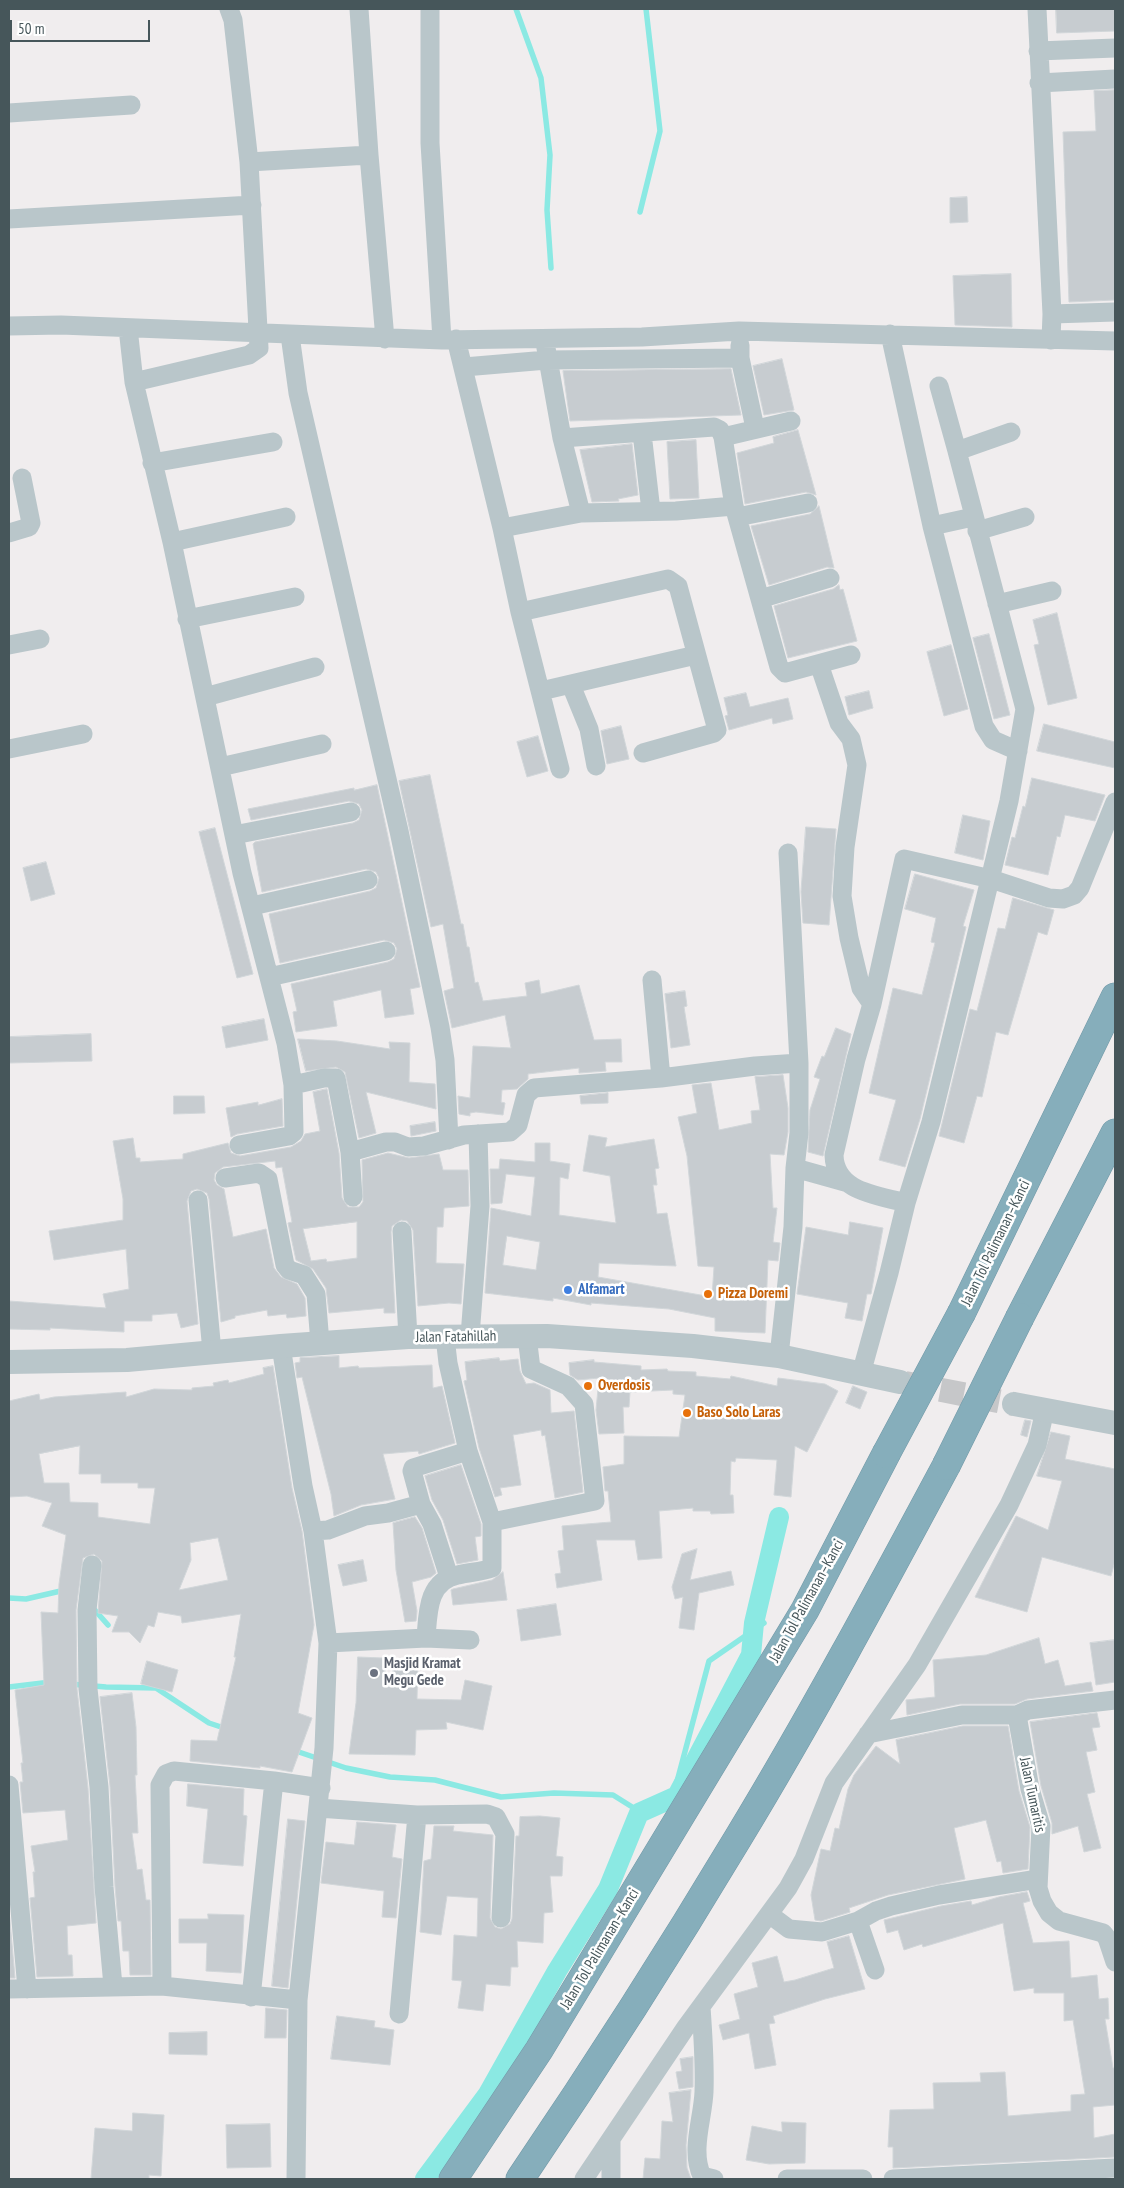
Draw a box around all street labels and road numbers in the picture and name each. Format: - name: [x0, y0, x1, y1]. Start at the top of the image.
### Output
- street label: Jalan Tol Palimanan–Kanci: [958, 1177, 1034, 1309]
- street label: Jalan Fatahillah: [416, 1327, 496, 1347]
- street label: Jalan Tol Palimanan–Kanci: [766, 1537, 848, 1665]
- street label: Jalan Tumaritis: [1015, 1756, 1049, 1834]
- street label: Jalan Tol Palimanan–Kanci: [557, 1885, 643, 2013]

